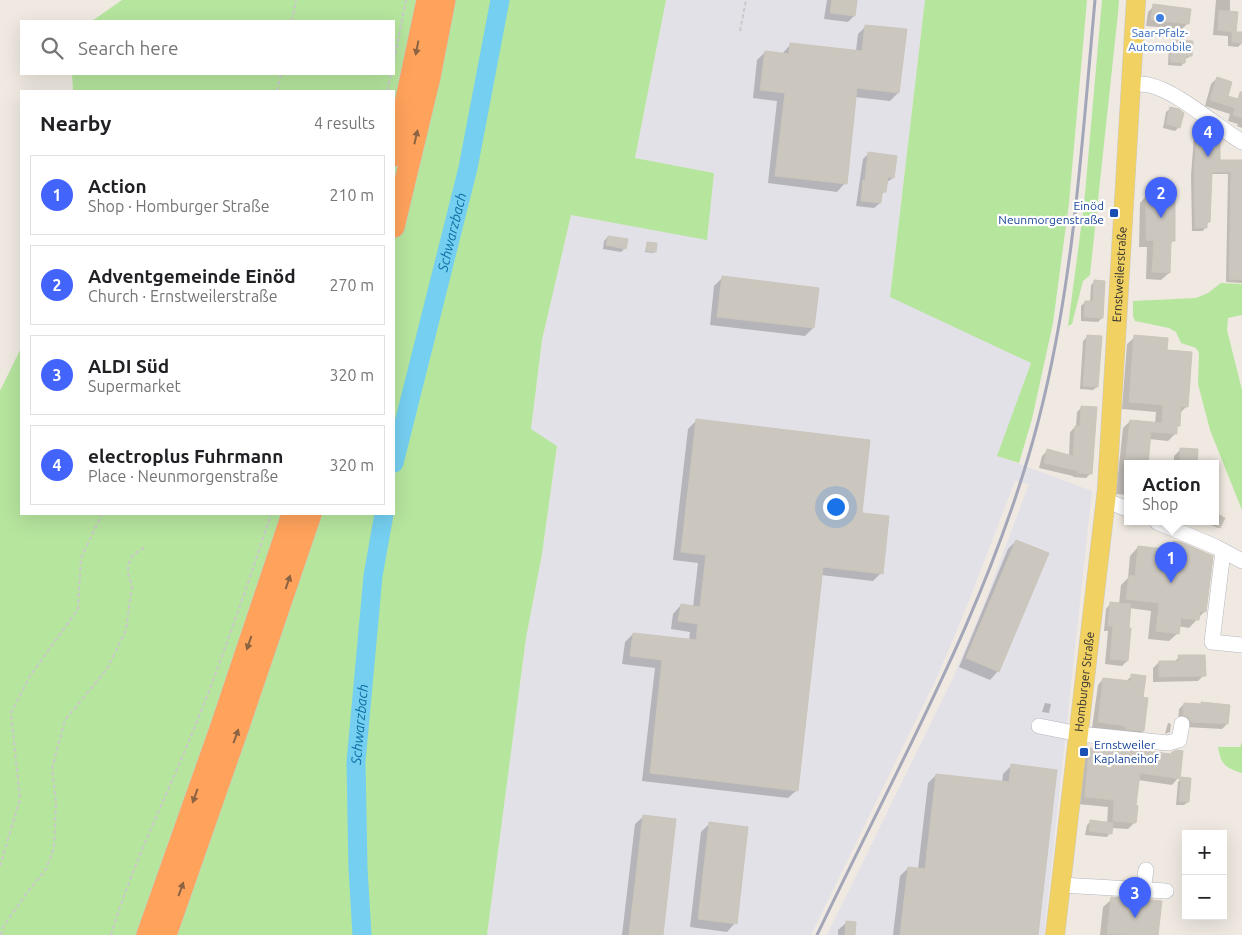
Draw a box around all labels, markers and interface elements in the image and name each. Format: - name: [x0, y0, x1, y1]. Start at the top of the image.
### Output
- marker: Saar-Pfalz- Automobile: [1154, 12, 1166, 24]
- search box: [20, 20, 395, 75]
- place label: Saar-Pfalz- Automobile: [1128, 26, 1192, 53]
- icon: search: [38, 34, 66, 62]
- text: Search here: [78, 37, 178, 59]
- one-way arrow: [413, 40, 421, 56]
- text: Nearby: [40, 111, 111, 135]
- text: 4 results: [314, 114, 375, 132]
- pin: 4: [1192, 116, 1224, 157]
- one-way arrow: [412, 130, 420, 145]
- text: Action: [88, 175, 147, 197]
- pin: 2: [1145, 177, 1177, 218]
- text: 1: [52, 186, 62, 204]
- text: 210 m: [329, 186, 374, 204]
- water label: Schwarzbach: [434, 191, 470, 274]
- text: Shop · Homburger Straße: [88, 197, 270, 215]
- place label: Einöd Neunmorgenstraße: [998, 199, 1104, 226]
- marker: Einöd Neunmorgenstraße: [1108, 207, 1120, 219]
- street label: Ernstweilerstraße: [1110, 226, 1129, 323]
- text: Adventgemeinde Einöd: [88, 265, 296, 287]
- text: 2: [52, 276, 62, 294]
- text: 270 m: [329, 276, 374, 294]
- text: Church · Ernstweilerstraße: [88, 287, 278, 305]
- text: ALDI Süd: [88, 355, 169, 377]
- text: 3: [52, 366, 62, 384]
- text: 320 m: [329, 366, 374, 384]
- text: Supermarket: [88, 377, 181, 395]
- text: electroplus Fuhrmann: [88, 445, 283, 467]
- text: 4: [52, 456, 62, 474]
- text: 320 m: [329, 456, 374, 474]
- popup: [1124, 460, 1219, 525]
- text: Place · Neunmorgenstraße: [88, 467, 278, 485]
- text: Action: [1142, 473, 1201, 495]
- your location: [823, 494, 849, 520]
- text: Shop: [1142, 495, 1178, 513]
- pin: 1: [1155, 542, 1187, 583]
- one-way arrow: [285, 574, 293, 589]
- street label: Homburger Straße: [1072, 631, 1096, 732]
- one-way arrow: [245, 636, 253, 651]
- water label: Schwarzbach: [348, 683, 371, 766]
- one-way arrow: [232, 728, 240, 743]
- place label: Ernstweiler Kaplaneihof: [1094, 738, 1159, 765]
- marker: Ernstweiler Kaplaneihof: [1078, 746, 1090, 758]
- one-way arrow: [191, 789, 198, 804]
- map controls: [1182, 830, 1227, 920]
- button: +: [1182, 830, 1227, 875]
- button: −: [1182, 875, 1227, 920]
- pin: 3: [1119, 877, 1151, 918]
- one-way arrow: [178, 881, 186, 896]

